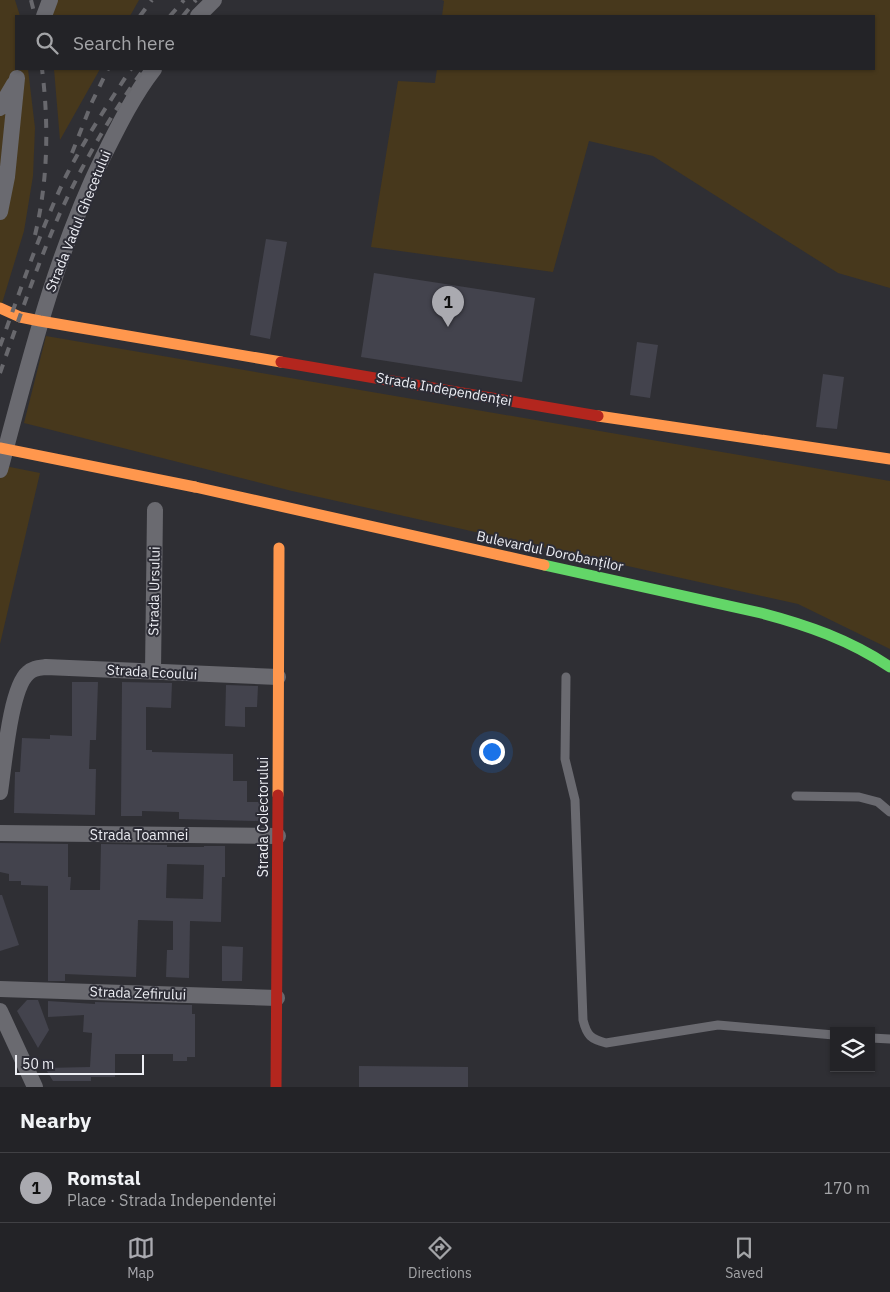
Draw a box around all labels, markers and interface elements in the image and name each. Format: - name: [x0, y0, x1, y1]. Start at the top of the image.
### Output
- search box: [15, 15, 875, 70]
- icon: search: [33, 29, 61, 57]
- text: Search here: [73, 31, 175, 55]
- street label: Strada Vadul Ghecetului: [41, 147, 115, 295]
- pin: 1: [432, 286, 464, 327]
- street label: Strada Independenței: [375, 368, 513, 410]
- street label: Bulevardul Dorobanților: [475, 527, 625, 575]
- street label: Strada Ursului: [144, 546, 164, 636]
- street label: Strada Ecoului: [106, 661, 198, 683]
- your location: [479, 739, 505, 765]
- street label: Strada Colectorului: [254, 757, 272, 877]
- street label: Strada Toamnei: [90, 826, 188, 844]
- street label: Strada Zefirului: [89, 982, 187, 1004]
- map controls: [830, 1027, 875, 1072]
- button: layers: [830, 1027, 875, 1072]
- scale bar: [15, 1052, 144, 1075]
- text: 50 m: [22, 1055, 54, 1073]
- text: Nearby: [20, 1106, 91, 1134]
- text: Romstal: [67, 1166, 141, 1190]
- text: 1: [31, 1178, 41, 1198]
- text: 170 m: [823, 1178, 870, 1198]
- text: Place · Strada Independenței: [67, 1190, 276, 1210]
- tab: Map: [127, 1234, 155, 1282]
- tab: Directions: [408, 1234, 472, 1282]
- tab: Saved: [725, 1234, 763, 1282]

